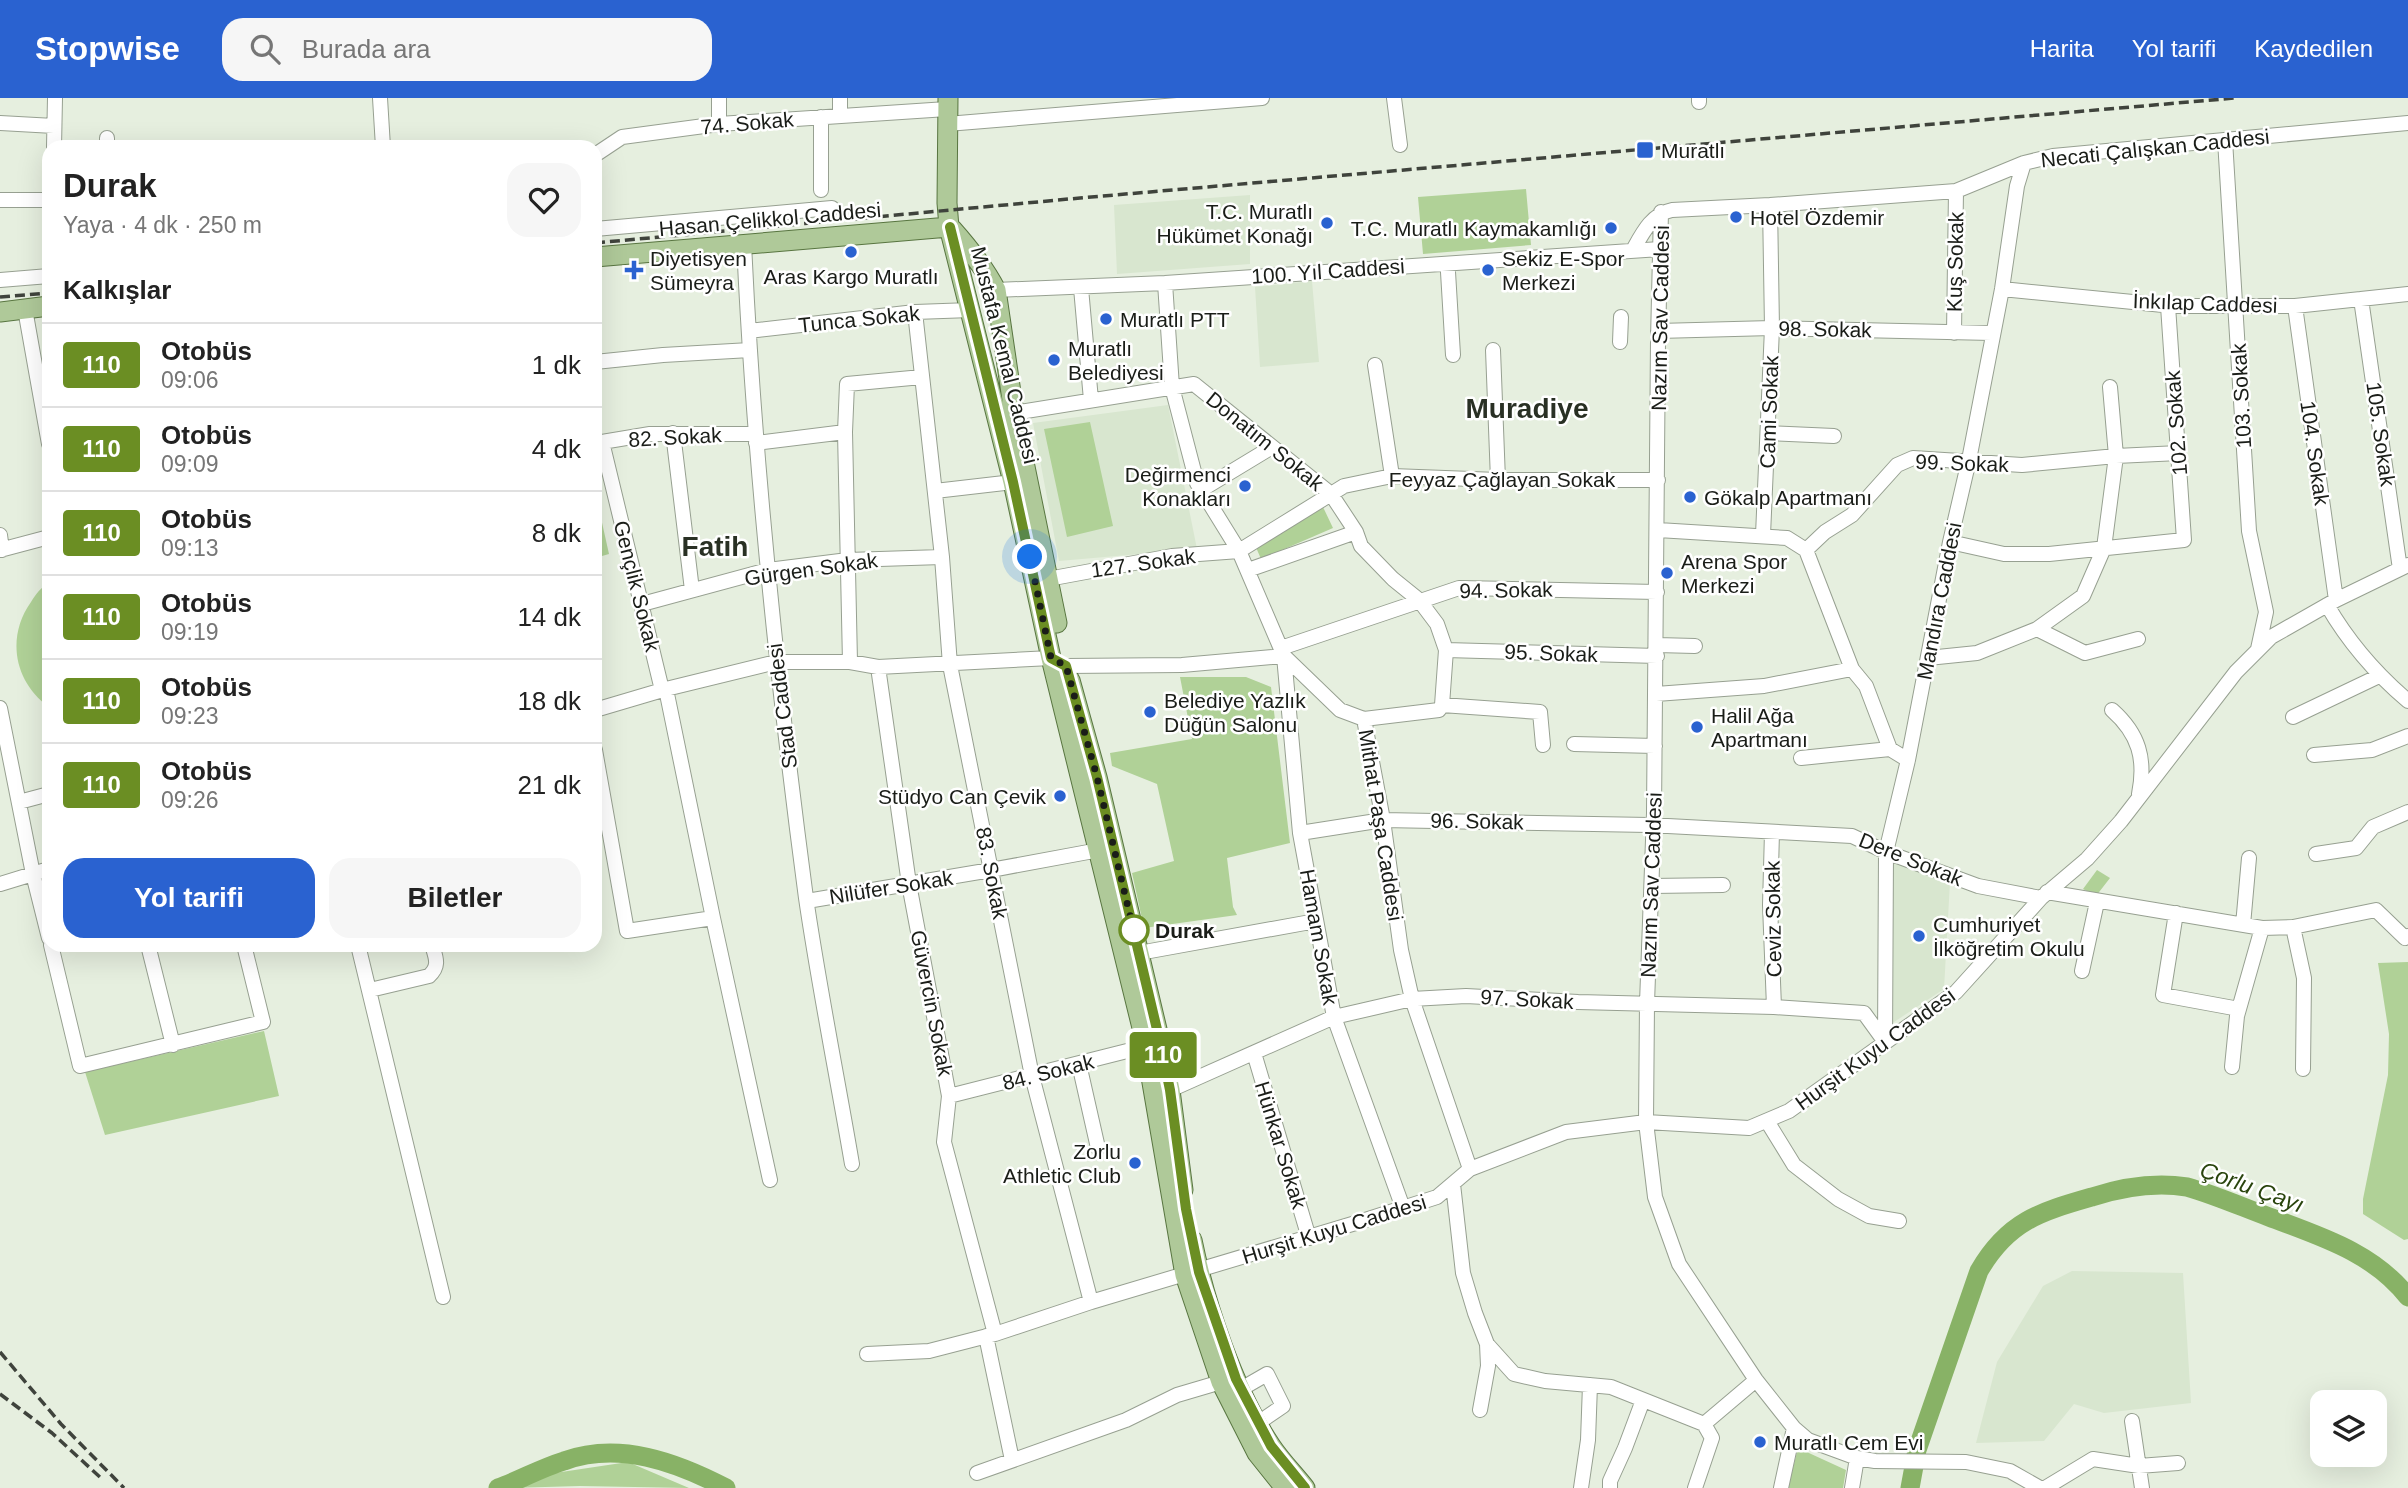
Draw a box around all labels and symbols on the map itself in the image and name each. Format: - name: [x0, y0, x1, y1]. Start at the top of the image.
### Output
- street label: 74. Sokak: [699, 107, 795, 139]
- street label: Necati Çalışkan Caddesi: [2039, 125, 2271, 171]
- place label: Muratlı: [1661, 139, 1725, 162]
- marker: Muratlı: [1635, 140, 1655, 160]
- street label: Hasan Çelikkol Caddesi: [658, 198, 882, 240]
- place label: T.C. Muratlı Hükümet Konağı: [1157, 200, 1313, 247]
- place label: Hotel Özdemir: [1750, 206, 1884, 229]
- marker: Hotel Özdemir: [1728, 209, 1744, 225]
- street label: Kuş Sokak: [1943, 211, 1967, 312]
- marker: T.C. Muratlı Hükümet Konağı: [1319, 215, 1335, 231]
- place label: T.C. Muratlı Kaymakamlığı: [1351, 217, 1597, 240]
- marker: T.C. Muratlı Kaymakamlığı: [1603, 220, 1619, 236]
- street label: Nazım Sav Caddesi: [1647, 225, 1673, 411]
- marker: Aras Kargo Muratlı: [843, 244, 859, 260]
- street label: Mustafa Kemal Caddesi: [967, 244, 1043, 466]
- place label: Diyetisyen Sümeyra: [650, 247, 747, 294]
- place label: Sekiz E-Spor Merkezi: [1502, 247, 1625, 294]
- street label: 100. Yıl Caddesi: [1251, 254, 1405, 288]
- marker: Diyetisyen Sümeyra: [624, 260, 644, 280]
- marker: Sekiz E-Spor Merkezi: [1480, 262, 1496, 278]
- place label: Aras Kargo Muratlı: [763, 265, 939, 288]
- street label: İnkılap Caddesi: [2132, 289, 2278, 317]
- street label: Tunca Sokak: [797, 301, 921, 337]
- place label: Muratlı PTT: [1120, 308, 1230, 331]
- marker: Muratlı PTT: [1098, 311, 1114, 327]
- street label: 98. Sokak: [1778, 317, 1872, 341]
- place label: Muratlı Belediyesi: [1068, 337, 1164, 384]
- street label: 103. Sokak: [2227, 342, 2255, 449]
- marker: Muratlı Belediyesi: [1046, 352, 1062, 368]
- street label: Cami Sokak: [1756, 355, 1782, 469]
- street label: 102. Sokak: [2161, 369, 2191, 476]
- street label: 105. Sokak: [2362, 380, 2400, 488]
- street label: Donatım Sokak: [1202, 387, 1328, 495]
- district label: Muradiye: [1466, 393, 1588, 424]
- street label: 104. Sokak: [2296, 399, 2334, 507]
- street label: 82. Sokak: [628, 423, 723, 451]
- street label: 99. Sokak: [1915, 450, 2010, 476]
- place label: Değirmenci Konakları: [1125, 463, 1231, 510]
- street label: Feyyaz Çağlayan Sokak: [1389, 468, 1616, 491]
- marker: Değirmenci Konakları: [1237, 478, 1253, 494]
- place label: Gökalp Apartmanı: [1704, 486, 1872, 509]
- marker: Gökalp Apartmanı: [1682, 489, 1698, 505]
- street label: Gençlik Sokak: [610, 518, 665, 654]
- street label: Mandıra Caddesi: [1912, 520, 1966, 682]
- district label: Fatih: [682, 531, 748, 562]
- your location: [1012, 539, 1047, 574]
- street label: 127. Sokak: [1089, 544, 1197, 582]
- street label: Gürgen Sokak: [743, 548, 880, 590]
- place label: Arena Spor Merkezi: [1681, 550, 1787, 597]
- marker: Arena Spor Merkezi: [1659, 565, 1675, 581]
- street label: 94. Sokak: [1459, 578, 1553, 602]
- street label: 95. Sokak: [1504, 640, 1599, 666]
- street label: Stad Caddesi: [763, 642, 801, 770]
- place label: Belediye Yazlık Düğün Salonu: [1164, 689, 1306, 736]
- marker: Belediye Yazlık Düğün Salonu: [1142, 704, 1158, 720]
- place label: Halil Ağa Apartmanı: [1711, 704, 1808, 751]
- marker: Halil Ağa Apartmanı: [1689, 719, 1705, 735]
- street label: Mithat Paşa Caddesi: [1354, 728, 1408, 922]
- place label: Stüdyo Can Çevik: [878, 785, 1046, 808]
- marker: Stüdyo Can Çevik: [1052, 788, 1068, 804]
- street label: Nazım Sav Caddesi: [1636, 792, 1666, 978]
- street label: 96. Sokak: [1430, 809, 1524, 833]
- street label: 83. Sokak: [972, 825, 1012, 922]
- street label: Dere Sokak: [1856, 828, 1967, 890]
- street label: Ceviz Sokak: [1760, 860, 1786, 978]
- street label: Nilüfer Sokak: [828, 866, 955, 908]
- street label: Hamam Sokak: [1296, 867, 1342, 1007]
- place label: Cumhuriyet İlköğretim Okulu: [1933, 913, 2085, 960]
- marker: Durak: [1119, 915, 1149, 945]
- place label: Durak: [1155, 919, 1215, 942]
- street label: Güvercin Sokak: [907, 928, 958, 1078]
- marker: Cumhuriyet İlköğretim Okulu: [1911, 928, 1927, 944]
- street label: Hurşit Kuyu Caddesi: [1791, 983, 1959, 1115]
- street label: 97. Sokak: [1480, 985, 1575, 1013]
- line badge: 110: [1123, 1032, 1203, 1078]
- street label: 84. Sokak: [1000, 1049, 1097, 1094]
- street label: Hünkar Sokak: [1251, 1079, 1311, 1212]
- place label: Zorlu Athletic Club: [1003, 1140, 1121, 1187]
- marker: Zorlu Athletic Club: [1127, 1155, 1143, 1171]
- water label: Çorlu Çayı: [2197, 1156, 2307, 1218]
- street label: Hurşit Kuyu Caddesi: [1239, 1190, 1429, 1268]
- place label: Muratlı Cem Evi: [1774, 1431, 1923, 1454]
- marker: Muratlı Cem Evi: [1752, 1434, 1768, 1450]

